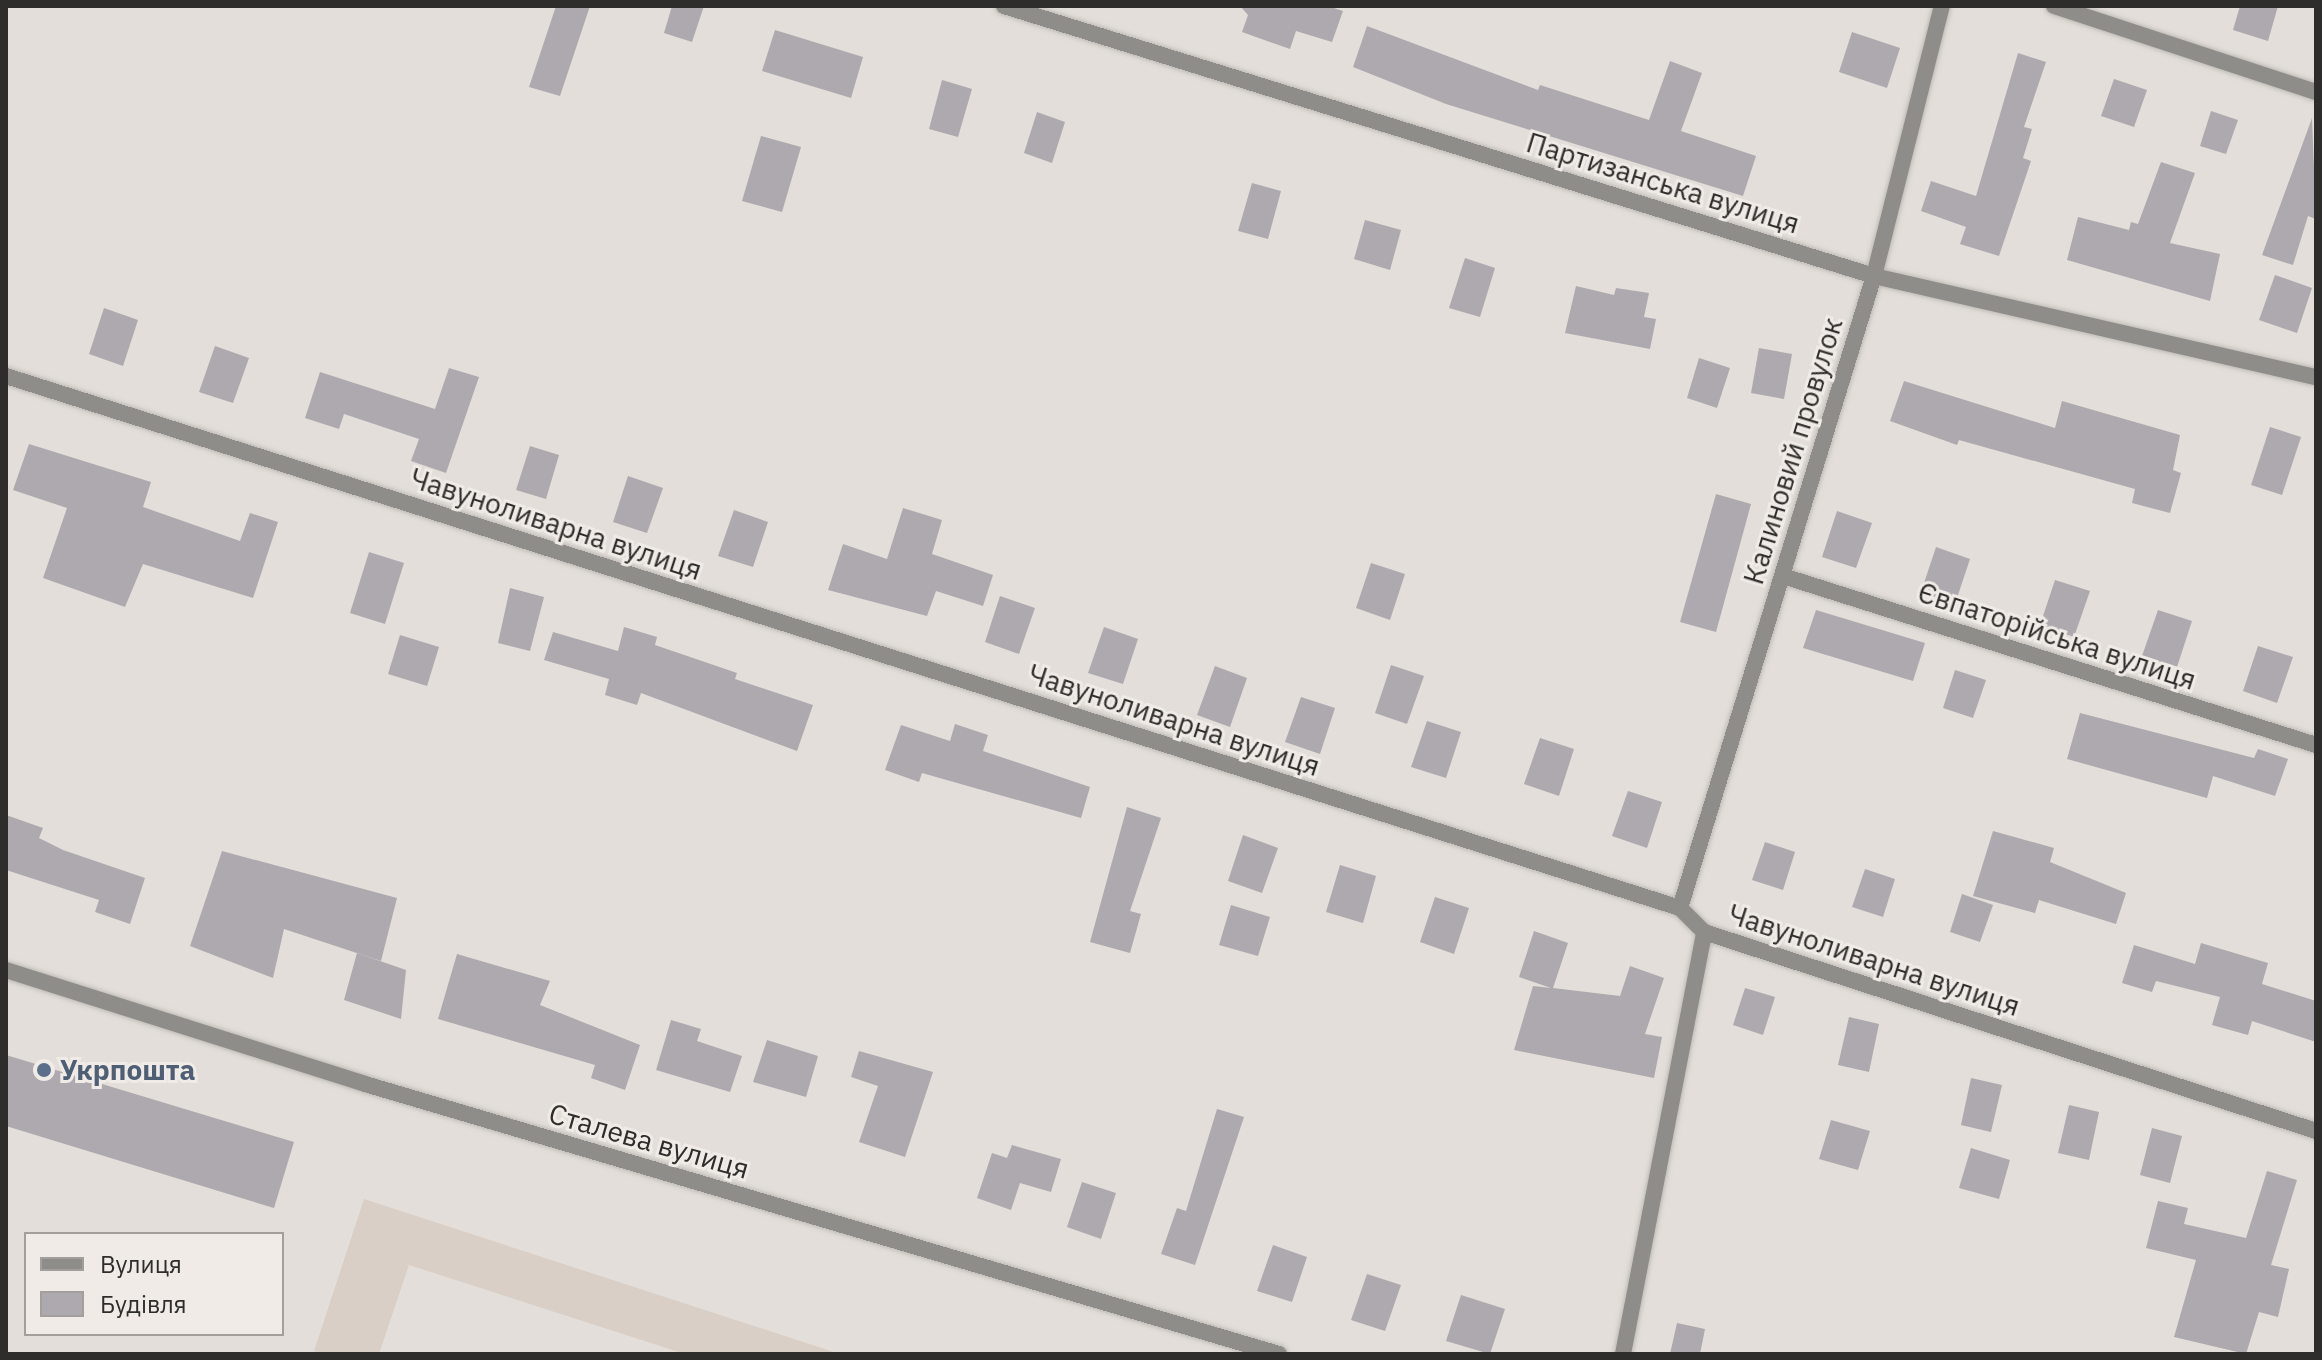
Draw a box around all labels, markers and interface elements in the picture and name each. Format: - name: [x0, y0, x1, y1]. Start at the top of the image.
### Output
- street label: Партизанська вулиця: [1523, 125, 1803, 241]
- street label: Калиновий провулок: [1736, 314, 1850, 588]
- street label: Чавуноливарна вулиця: [406, 461, 706, 587]
- street label: Євпаторійська вулиця: [1914, 575, 2200, 697]
- street label: Чавуноливарна вулиця: [1024, 657, 1324, 783]
- street label: Чавуноливарна вулиця: [1724, 897, 2024, 1023]
- place label: Укрпошта: [60, 1053, 195, 1087]
- marker: Укрпошта: [35, 1061, 53, 1079]
- street label: Сталева вулиця: [545, 1096, 753, 1186]
- legend: [24, 1232, 284, 1336]
- text: Вулиця: [100, 1248, 182, 1280]
- text: Будівля: [100, 1288, 187, 1320]

